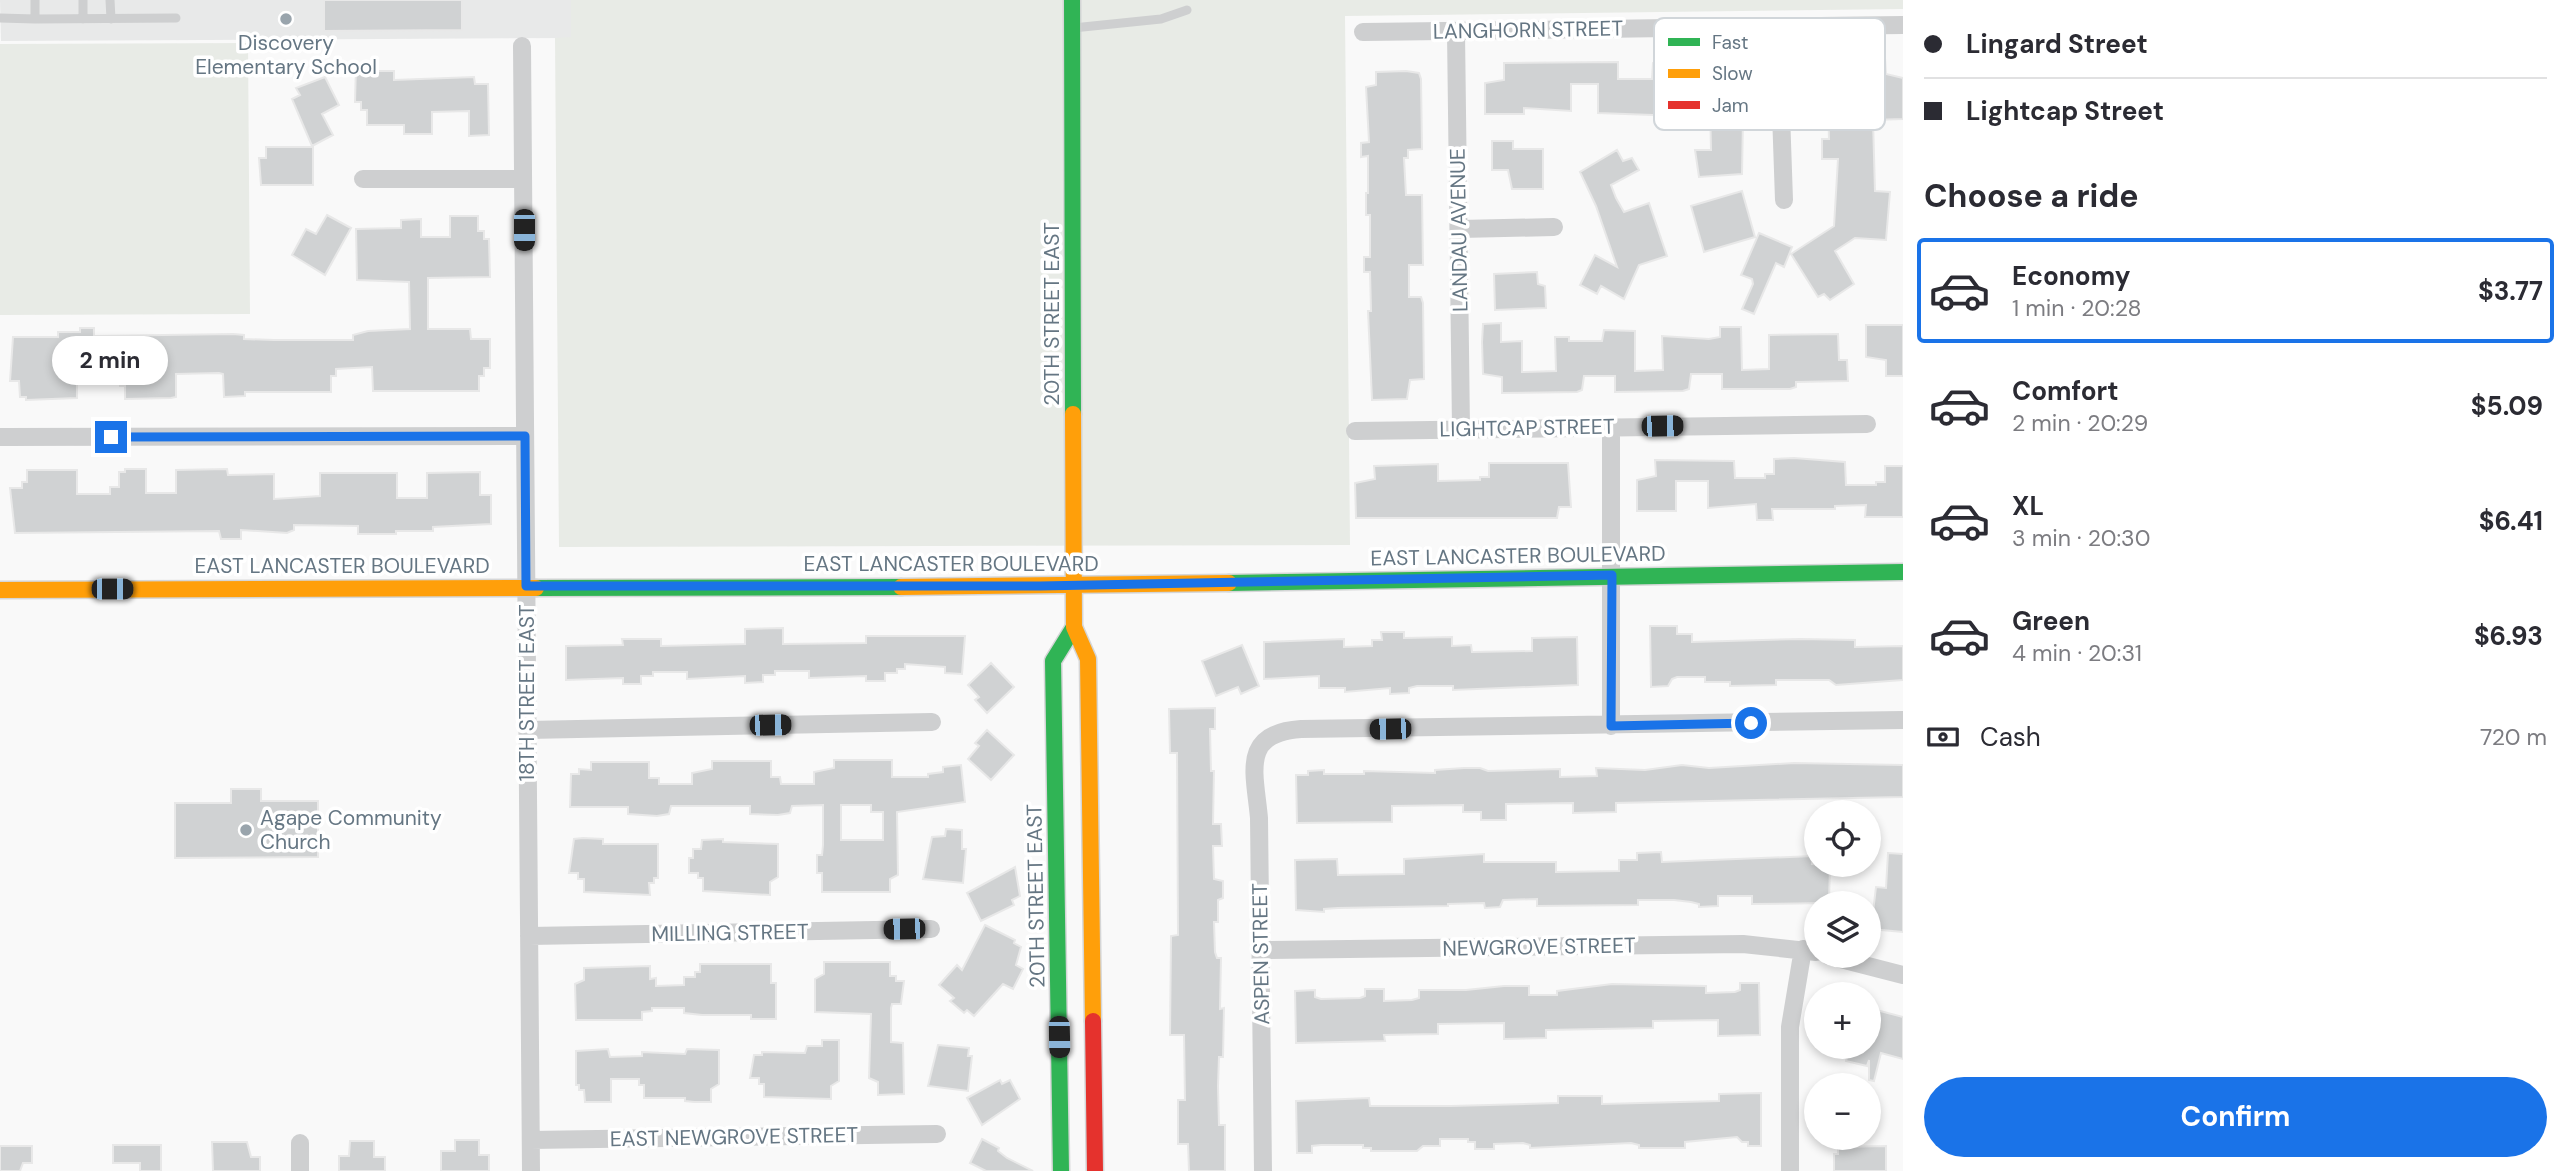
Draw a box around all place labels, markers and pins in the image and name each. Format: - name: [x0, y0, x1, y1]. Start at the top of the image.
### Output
- marker: Discovery Elementary School: [278, 11, 294, 27]
- place label: Discovery Elementary School: [195, 29, 377, 81]
- place label: Agape Community Church: [260, 804, 442, 856]
- marker: Agape Community Church: [238, 822, 254, 838]

